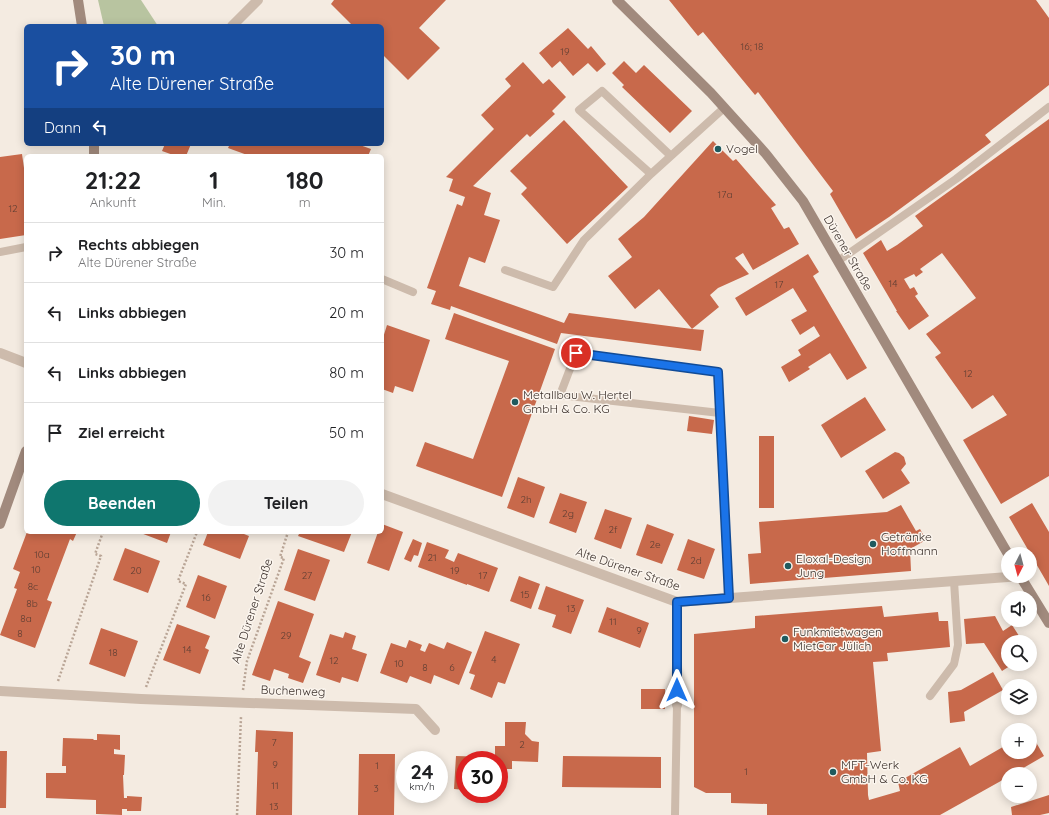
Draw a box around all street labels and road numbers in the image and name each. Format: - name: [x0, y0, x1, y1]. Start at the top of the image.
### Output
- street label: Dürener Straße: [821, 212, 876, 293]
- street label: Alte Dürener Straße: [574, 544, 683, 593]
- street label: Alte Dürener Straße: [227, 556, 276, 665]
- street label: Buchenweg: [260, 682, 326, 699]

